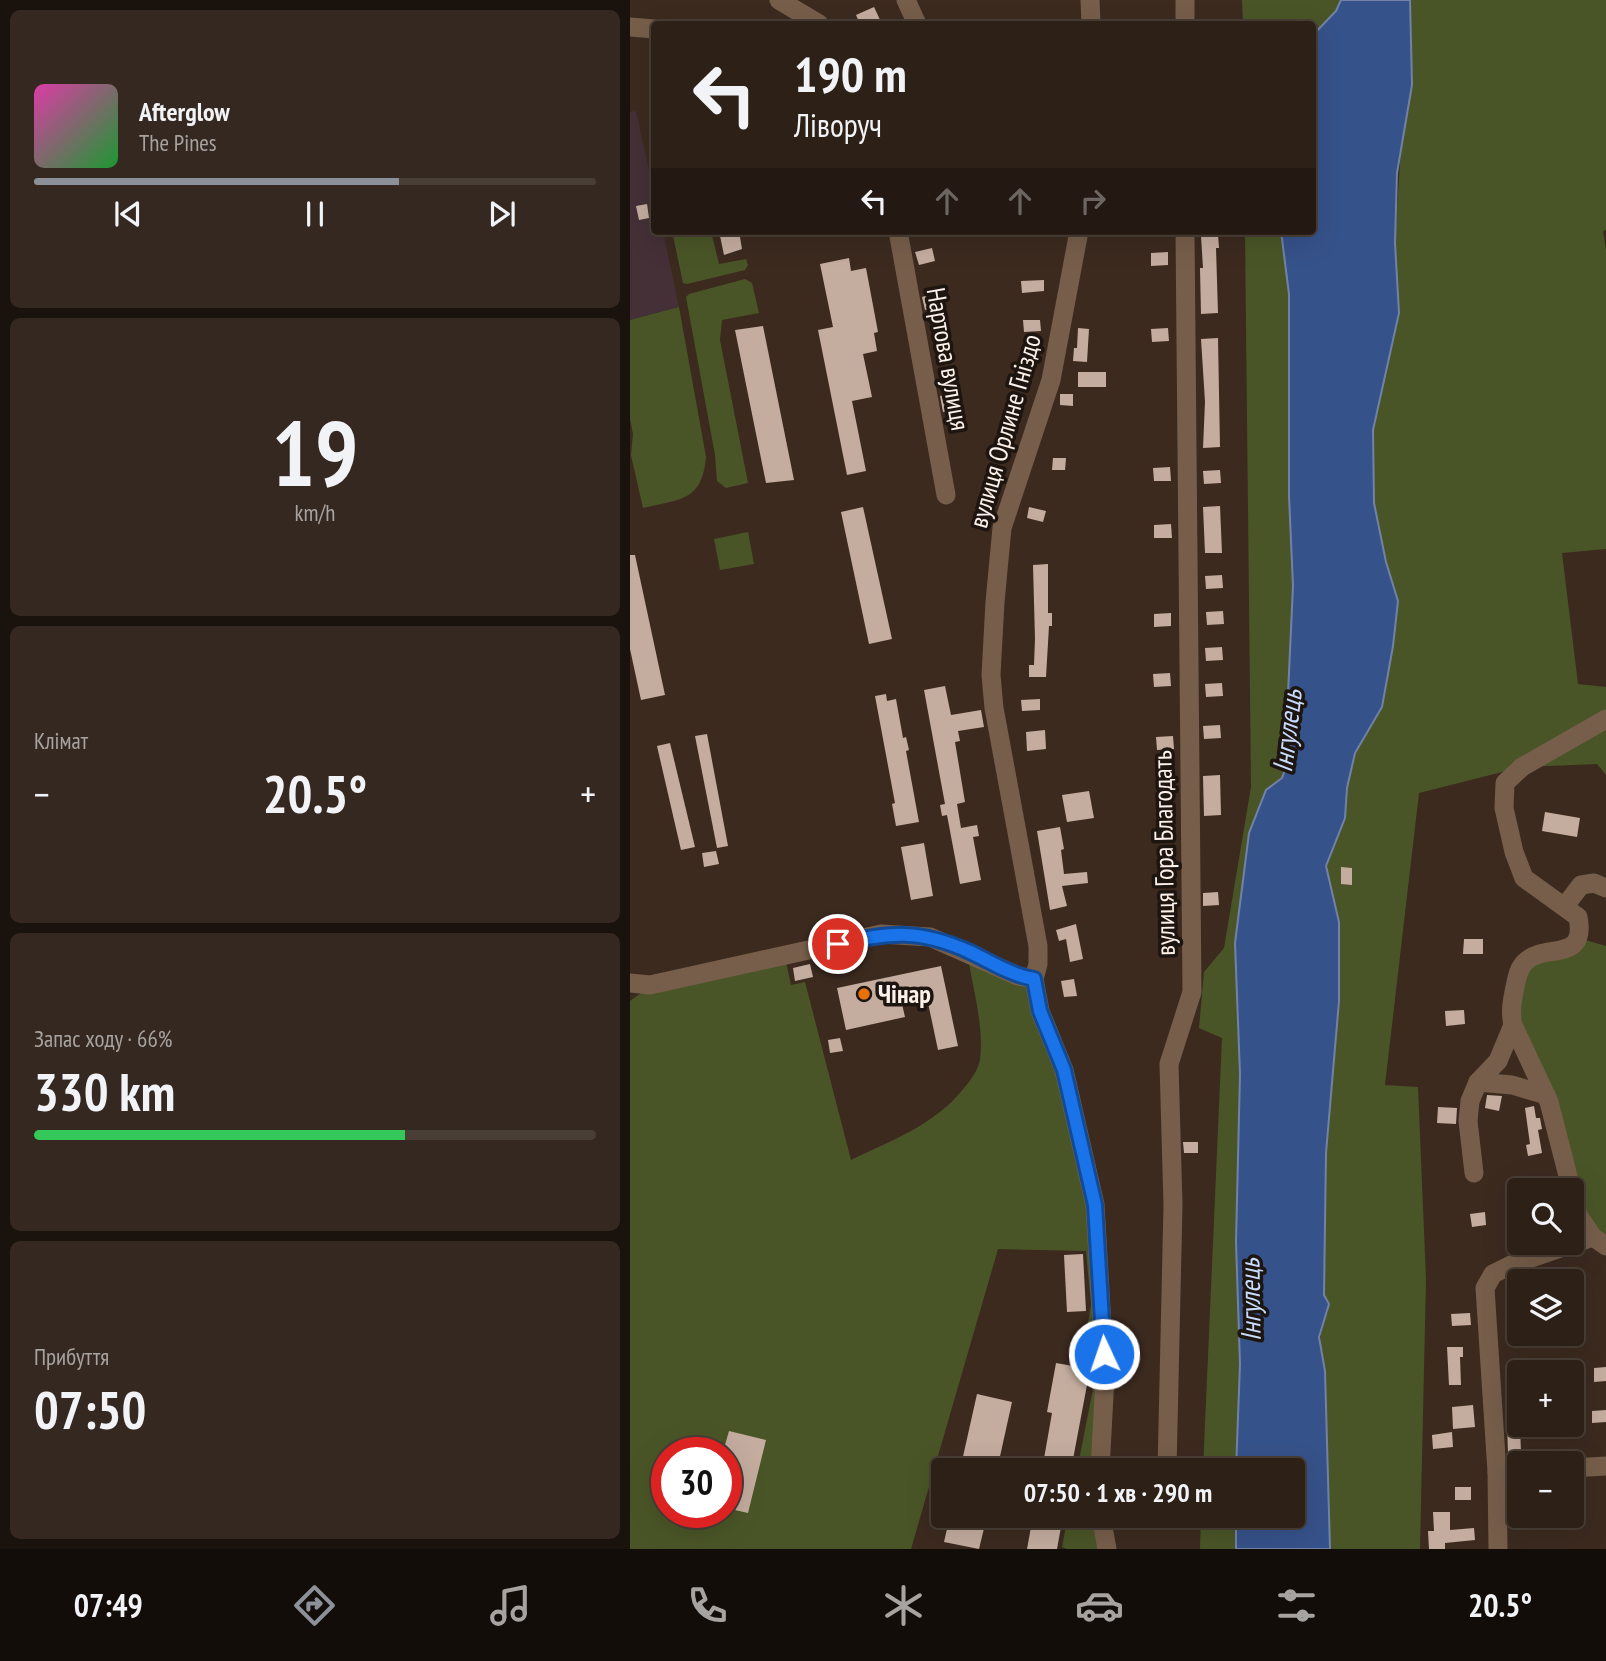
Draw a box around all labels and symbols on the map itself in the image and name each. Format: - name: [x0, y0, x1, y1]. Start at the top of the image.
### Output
- street label: Нартова вулиця: [920, 285, 977, 433]
- street label: вулиця Орлине Гніздо: [961, 330, 1048, 531]
- water label: Інгулець: [1263, 686, 1310, 774]
- street label: вулиця Гора Благодать: [1145, 750, 1182, 956]
- pin: [808, 914, 868, 974]
- place label: Чінар: [878, 977, 931, 1010]
- marker: Чінар: [856, 986, 872, 1002]
- water label: Інгулець: [1230, 1257, 1269, 1342]
- position arrow: [1067, 1317, 1141, 1391]
- speed limit sign: 30: [651, 1437, 742, 1528]

